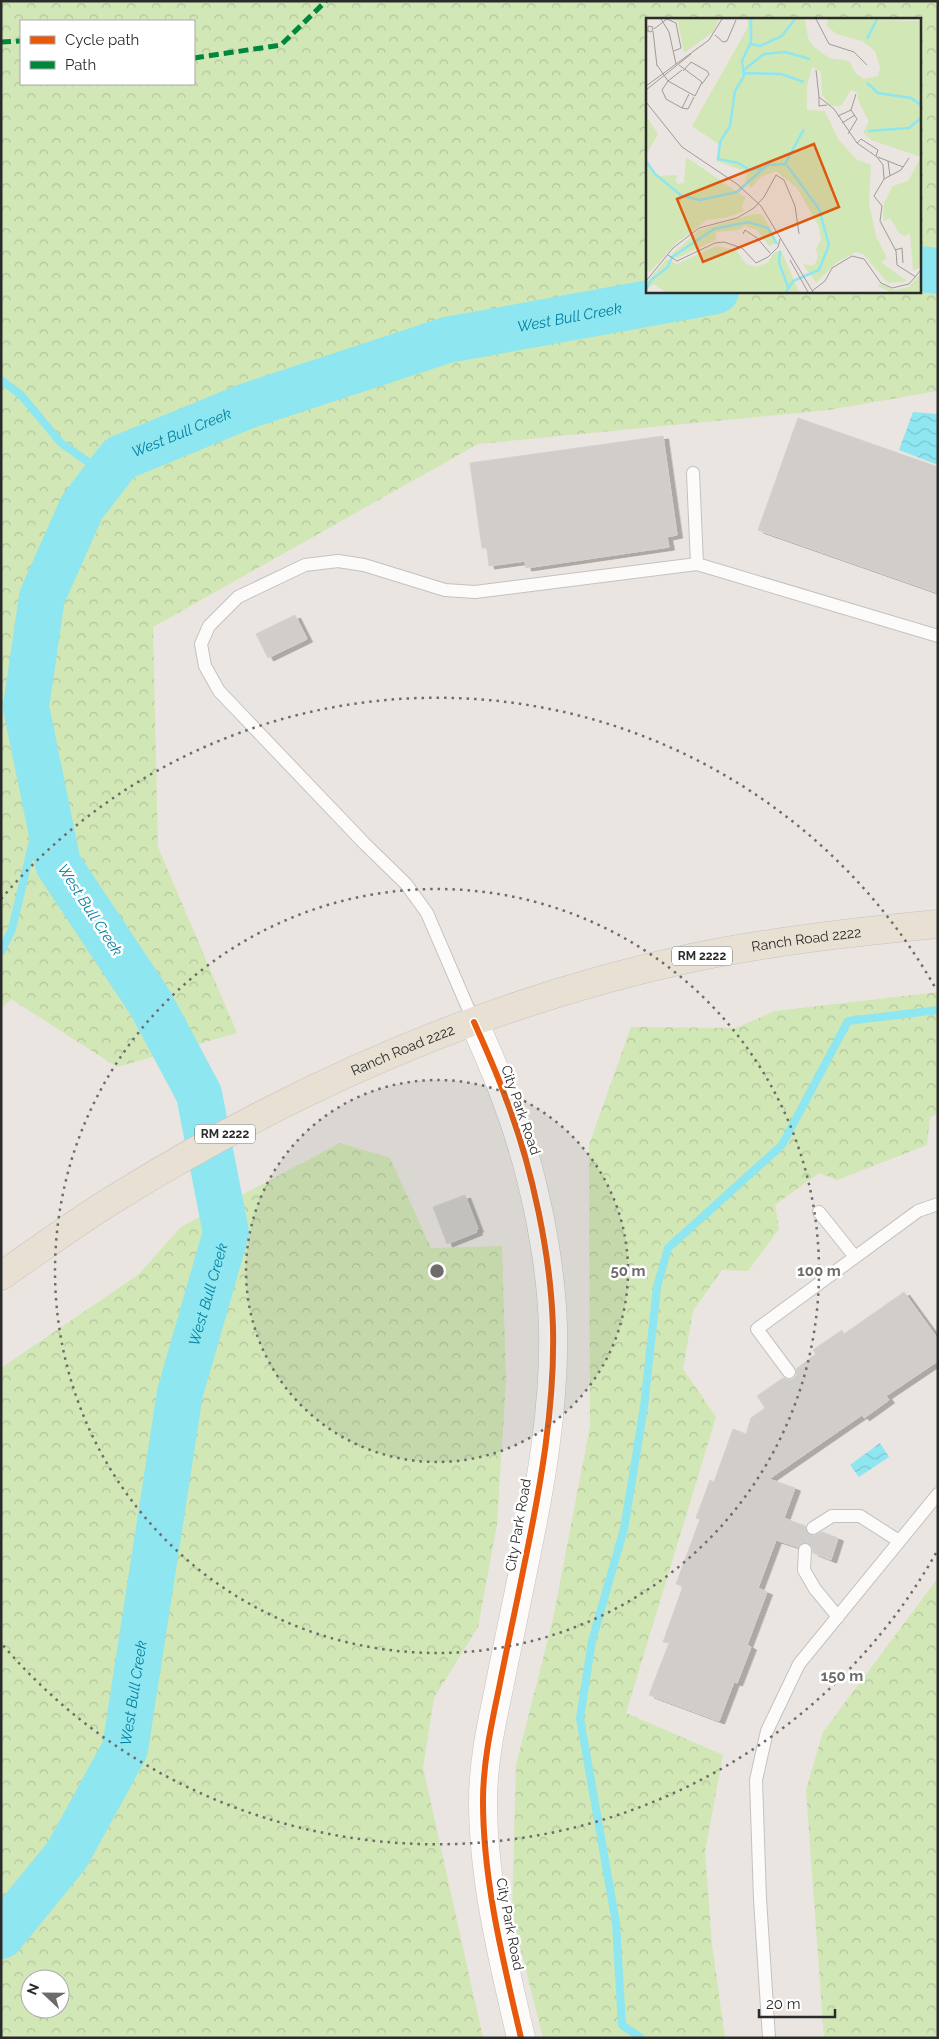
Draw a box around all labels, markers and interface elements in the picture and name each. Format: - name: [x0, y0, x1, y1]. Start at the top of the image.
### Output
- inset map: [646, 18, 922, 292]
- legend: [20, 20, 195, 85]
- text: Cycle path: [65, 31, 139, 49]
- text: Path: [65, 56, 96, 74]
- water label: West Bull Creek: [516, 299, 623, 336]
- water label: West Bull Creek: [129, 404, 234, 461]
- water label: West Bull Creek: [54, 861, 126, 959]
- street label: Ranch Road 2222: [750, 924, 862, 955]
- road number: RM 2222: [672, 946, 732, 966]
- street label: Ranch Road 2222: [348, 1021, 457, 1079]
- street label: City Park Road: [498, 1063, 544, 1157]
- road number: RM 2222: [195, 1124, 255, 1144]
- water label: West Bull Creek: [185, 1241, 232, 1348]
- centre of rings: [428, 1262, 446, 1280]
- text: 50 m: [610, 1262, 646, 1280]
- text: 100 m: [797, 1262, 841, 1280]
- street label: City Park Road: [502, 1477, 534, 1573]
- water label: West Bull Creek: [117, 1639, 151, 1747]
- text: 150 m: [821, 1667, 863, 1685]
- street label: City Park Road: [493, 1876, 527, 1972]
- north arrow: [20, 1969, 70, 2019]
- text: N: [24, 1981, 42, 1997]
- scale bar: [759, 1986, 835, 2018]
- text: 20 m: [766, 1995, 801, 2013]

